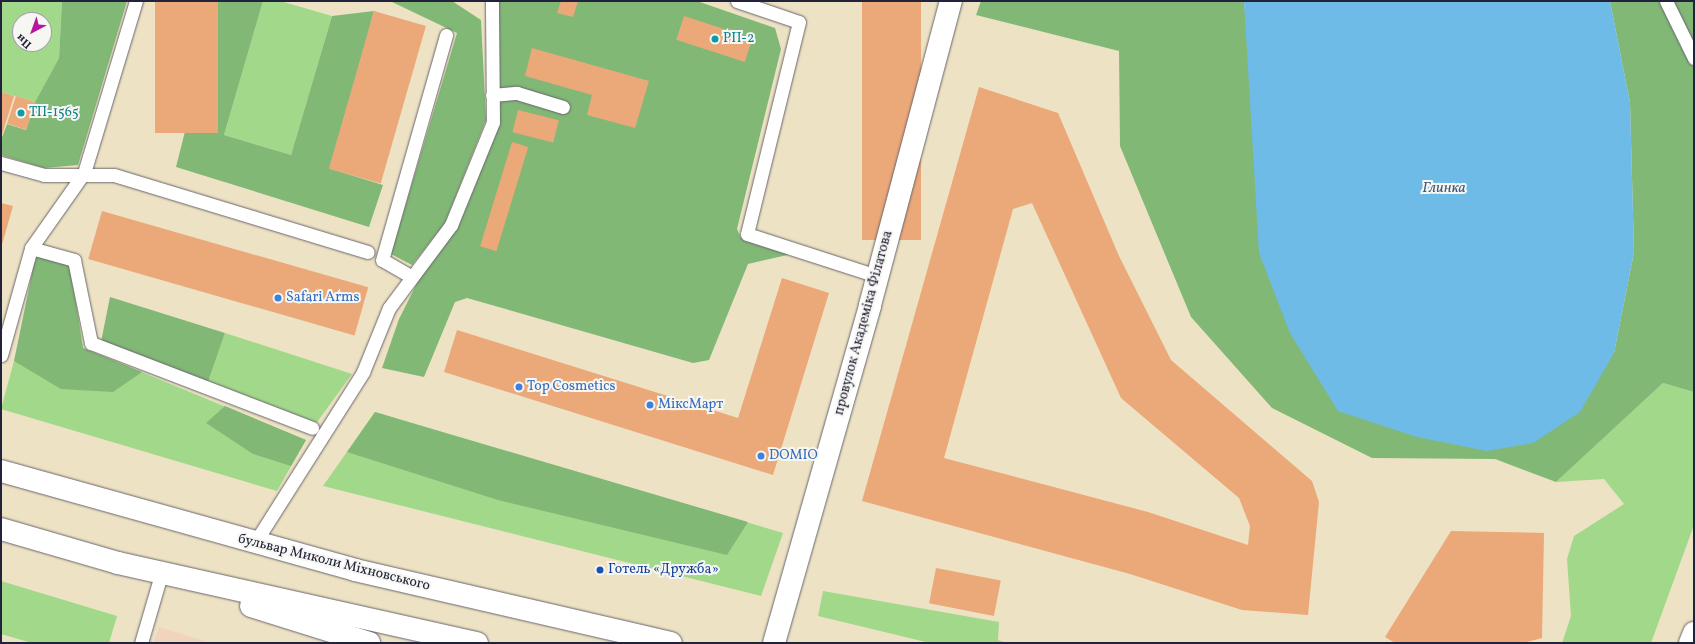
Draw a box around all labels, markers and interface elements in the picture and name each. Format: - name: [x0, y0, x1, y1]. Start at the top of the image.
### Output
- north arrow: [12, 12, 52, 52]
- text: Пн: [14, 30, 35, 51]
- place label: РП-2: [723, 31, 754, 47]
- marker: РП-2: [710, 34, 720, 44]
- place label: ТП-1565: [29, 105, 79, 121]
- marker: ТП-1565: [16, 108, 26, 118]
- water label: Глинка: [1422, 180, 1466, 198]
- street label: провулок Академіка Філатова: [831, 229, 897, 417]
- place label: Safari Arms: [286, 290, 359, 306]
- marker: Safari Arms: [273, 293, 283, 303]
- place label: Top Cosmetics: [527, 379, 615, 395]
- marker: Top Cosmetics: [514, 382, 524, 392]
- place label: МіксМарт: [658, 397, 723, 413]
- marker: МіксМарт: [645, 400, 655, 410]
- place label: DOMIO: [769, 448, 818, 464]
- marker: DOMIO: [756, 451, 766, 461]
- street label: бульвар Миколи Міхновського: [236, 531, 432, 595]
- place label: Готель «Дружба»: [608, 562, 719, 578]
- marker: Готель «Дружба»: [595, 565, 605, 575]

